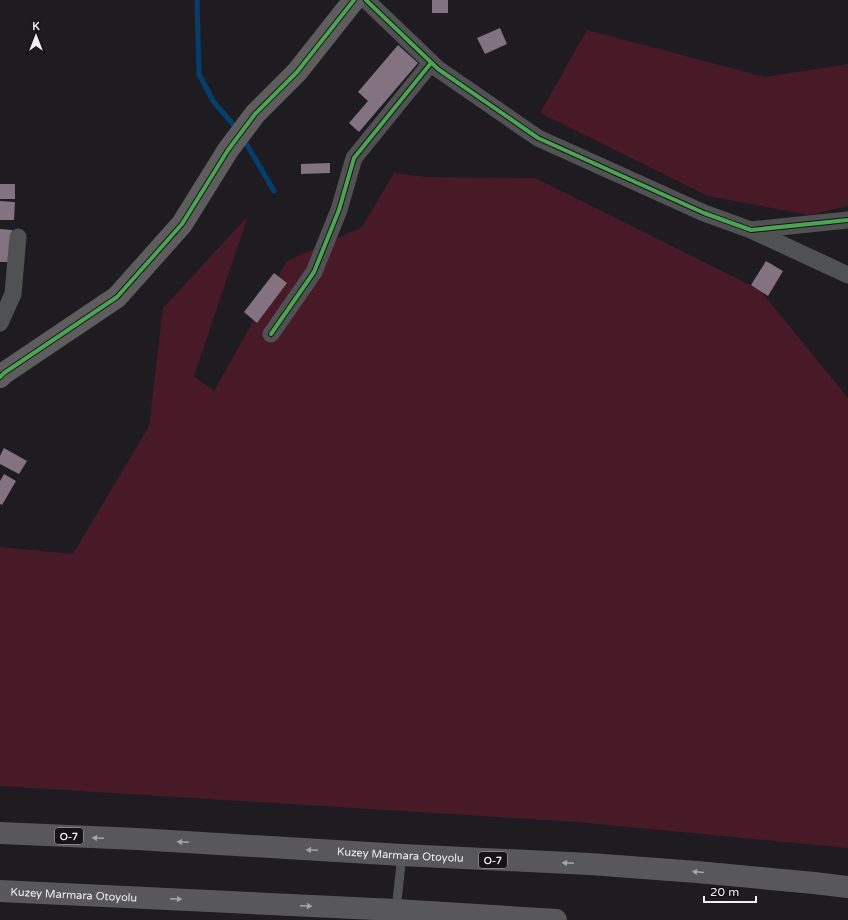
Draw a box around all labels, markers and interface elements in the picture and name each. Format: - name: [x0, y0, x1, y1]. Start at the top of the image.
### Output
- north arrow: [16, 16, 56, 56]
- text: K: [32, 20, 40, 33]
- road number: O-7: [55, 828, 83, 844]
- one-way arrow: [92, 834, 104, 841]
- one-way arrow: [176, 839, 189, 845]
- street label: Kuzey Marmara Otoyolu: [337, 845, 464, 865]
- one-way arrow: [306, 846, 318, 853]
- road number: O-7: [479, 852, 507, 868]
- one-way arrow: [562, 860, 574, 867]
- one-way arrow: [692, 869, 704, 876]
- scale bar: [704, 878, 756, 904]
- text: 20 m: [710, 885, 739, 899]
- street label: Kuzey Marmara Otoyolu: [10, 886, 138, 905]
- one-way arrow: [170, 896, 182, 903]
- one-way arrow: [300, 902, 312, 909]

